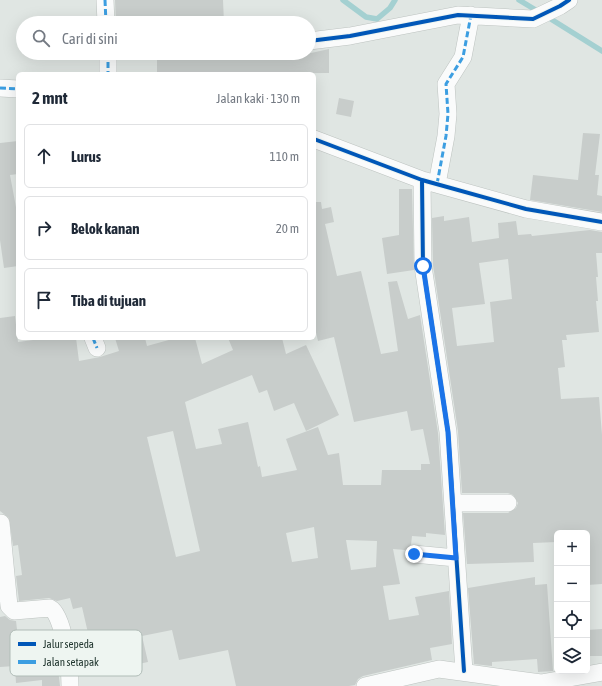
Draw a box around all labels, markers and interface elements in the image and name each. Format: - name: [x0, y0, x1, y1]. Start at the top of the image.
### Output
- search box: [16, 16, 316, 60]
- icon: search: [30, 27, 52, 49]
- text: Cari di sini: [62, 30, 118, 47]
- text: 2 mnt: [32, 88, 68, 108]
- text: Jalan kaki · 130 m: [216, 91, 300, 106]
- icon: ahead: [33, 145, 55, 167]
- text: Lurus: [71, 148, 101, 165]
- text: 110 m: [270, 149, 299, 164]
- icon: right: [33, 217, 55, 239]
- text: Belok kanan: [71, 220, 140, 237]
- text: 20 m: [276, 221, 299, 236]
- route start: [414, 257, 432, 275]
- icon: arrive: [33, 289, 55, 311]
- text: Tiba di tujuan: [71, 292, 146, 309]
- map controls: [554, 530, 590, 674]
- button: +: [554, 530, 590, 566]
- route end: [405, 545, 423, 563]
- button: −: [554, 566, 590, 602]
- button: locate: [554, 602, 590, 638]
- legend: [10, 630, 142, 676]
- text: Jalur sepeda: [43, 638, 94, 650]
- button: layers: [554, 638, 590, 674]
- text: Jalan setapak: [43, 656, 99, 668]

